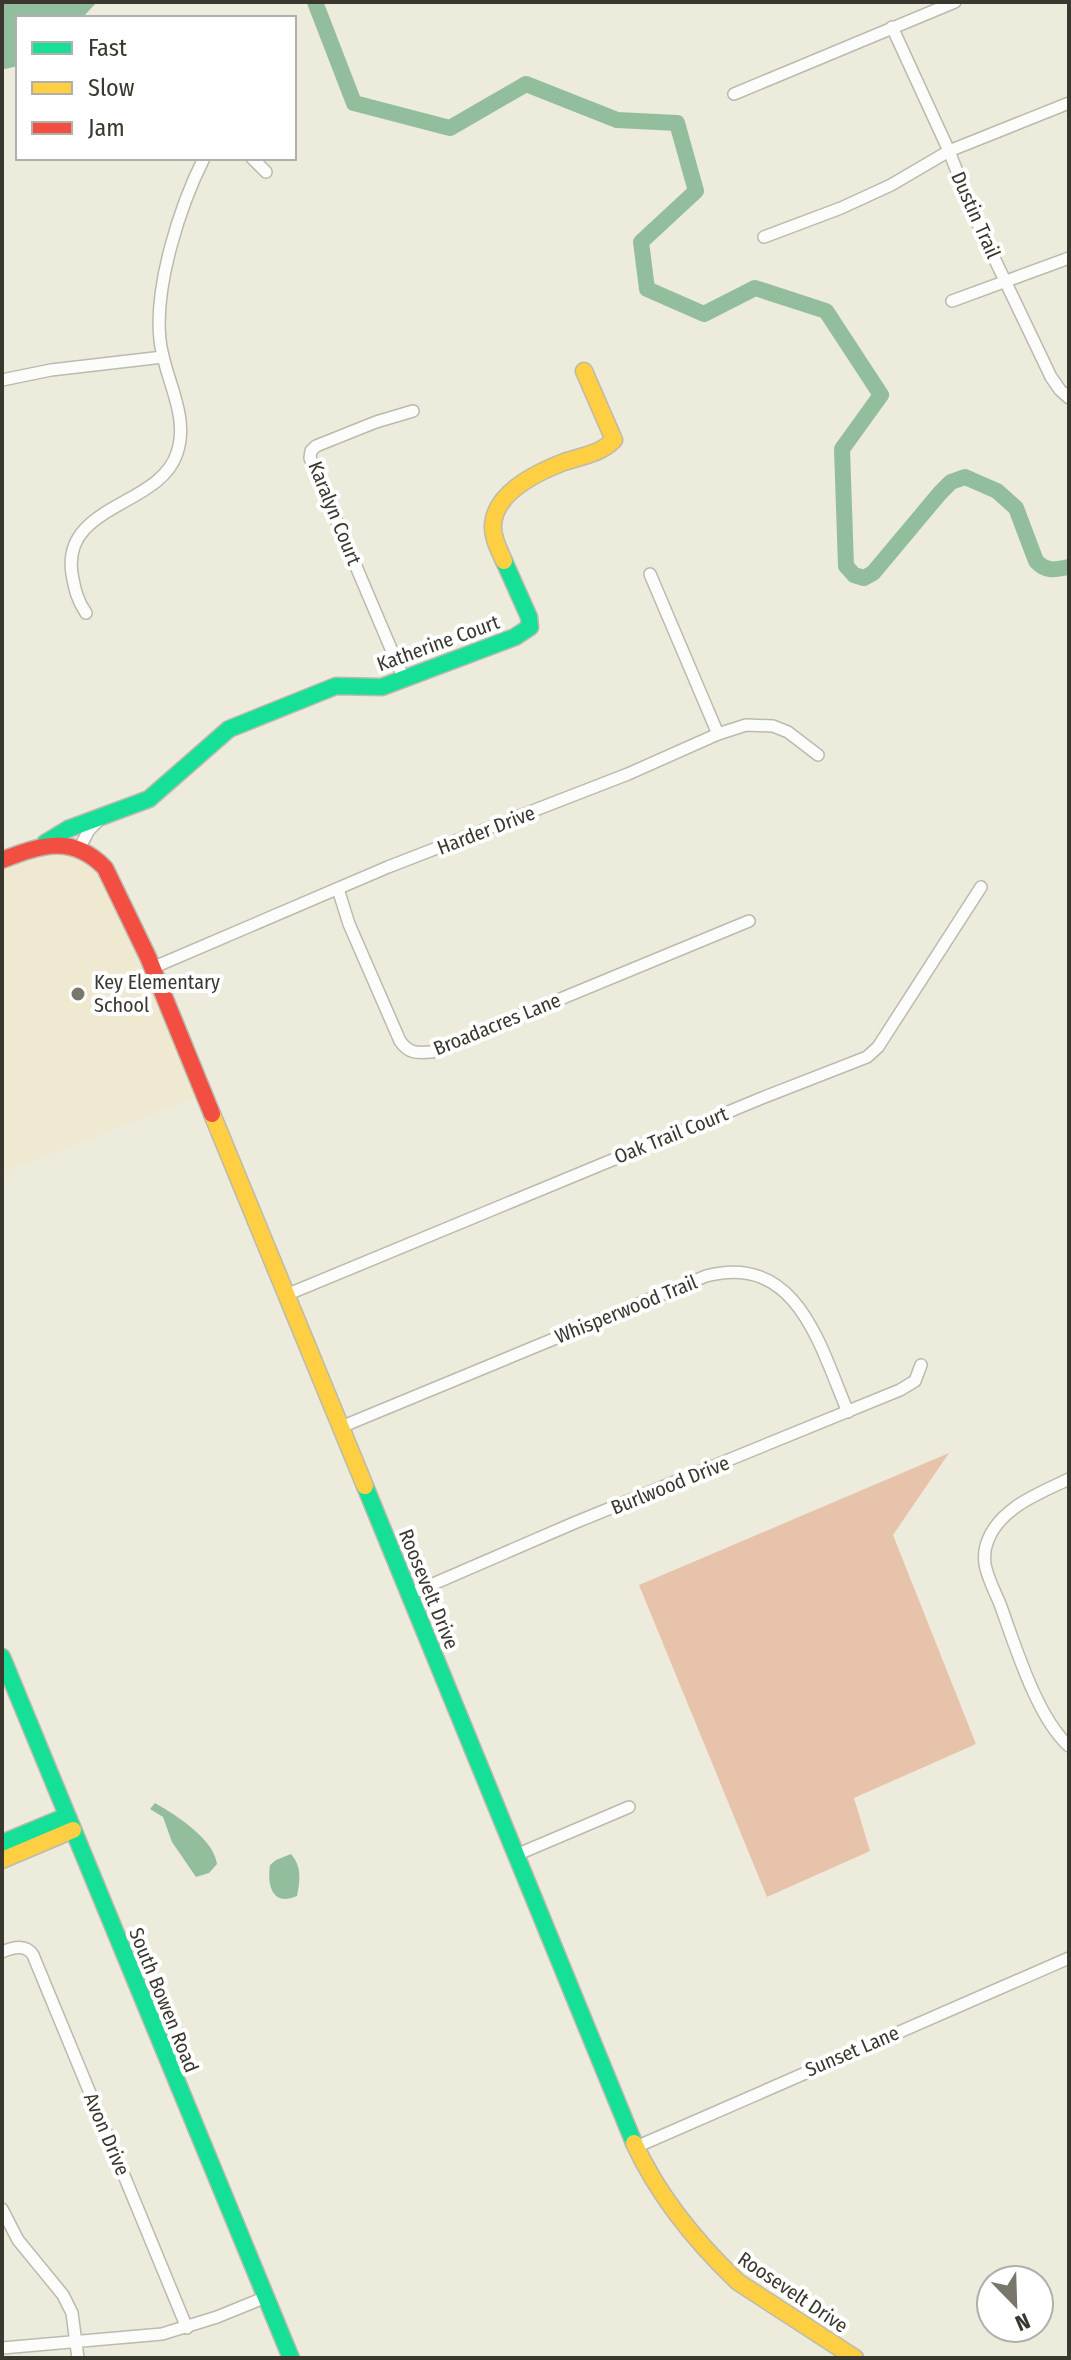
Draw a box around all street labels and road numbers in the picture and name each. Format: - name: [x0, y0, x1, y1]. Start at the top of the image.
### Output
- street label: Dustin Trail: [946, 168, 1006, 262]
- street label: Karalyn Court: [303, 458, 367, 569]
- street label: Katherine Court: [373, 610, 503, 676]
- street label: Harder Drive: [434, 800, 538, 860]
- street label: Broadacres Lane: [430, 988, 564, 1060]
- street label: Oak Trail Court: [611, 1101, 732, 1169]
- street label: Whisperwood Trail: [551, 1270, 701, 1348]
- street label: Burlwood Drive: [607, 1450, 733, 1520]
- street label: Roosevelt Drive: [394, 1525, 464, 1653]
- street label: South Bowen Road: [124, 1924, 204, 2076]
- street label: Sunset Lane: [802, 2021, 902, 2081]
- street label: Avon Drive: [79, 2089, 135, 2179]
- street label: Roosevelt Drive: [733, 2246, 853, 2338]

